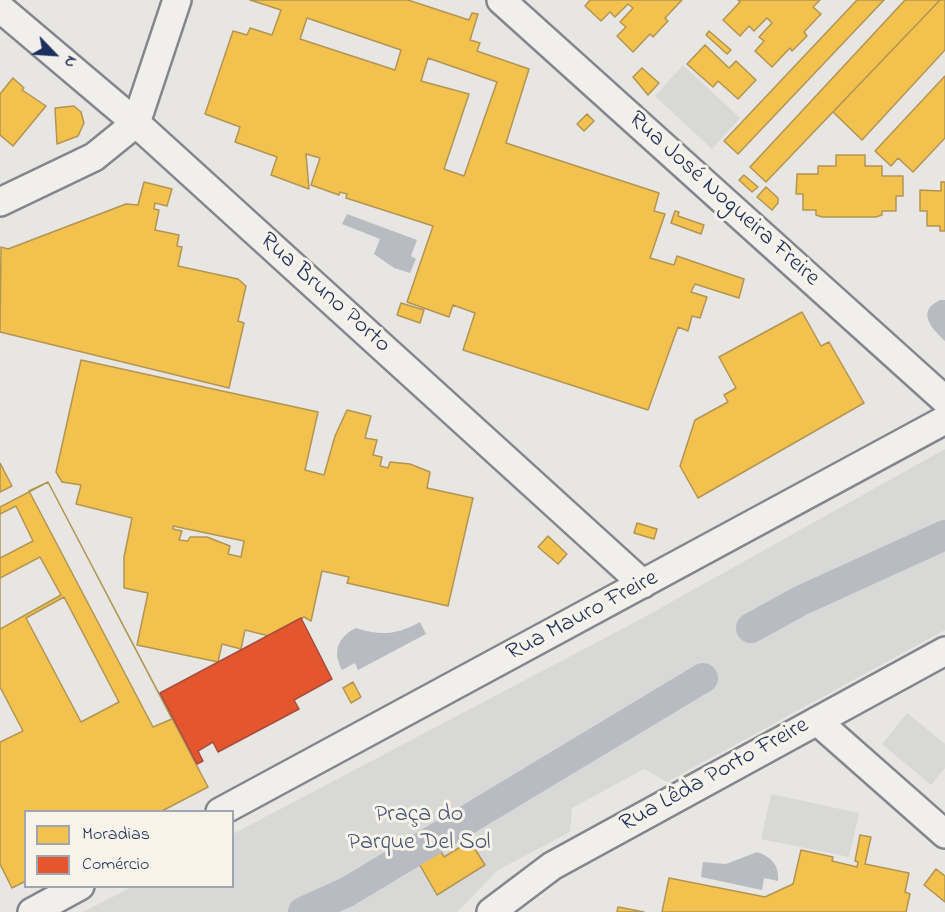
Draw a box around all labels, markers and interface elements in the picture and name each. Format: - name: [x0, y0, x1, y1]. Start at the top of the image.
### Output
- north arrow: [24, 24, 84, 84]
- text: N: [57, 52, 83, 72]
- street label: Rua José Nogueira Freire: [621, 106, 825, 294]
- street label: Rua Bruno Porto: [253, 228, 395, 360]
- street label: Rua Mauro Freire: [502, 565, 664, 669]
- street label: Rua Lêda Porto Freire: [616, 712, 814, 840]
- park label: Praça do Parque Del Sol: [348, 802, 490, 858]
- legend: [24, 810, 234, 888]
- text: Moradias: [82, 822, 150, 848]
- text: Comércio: [82, 852, 149, 878]

